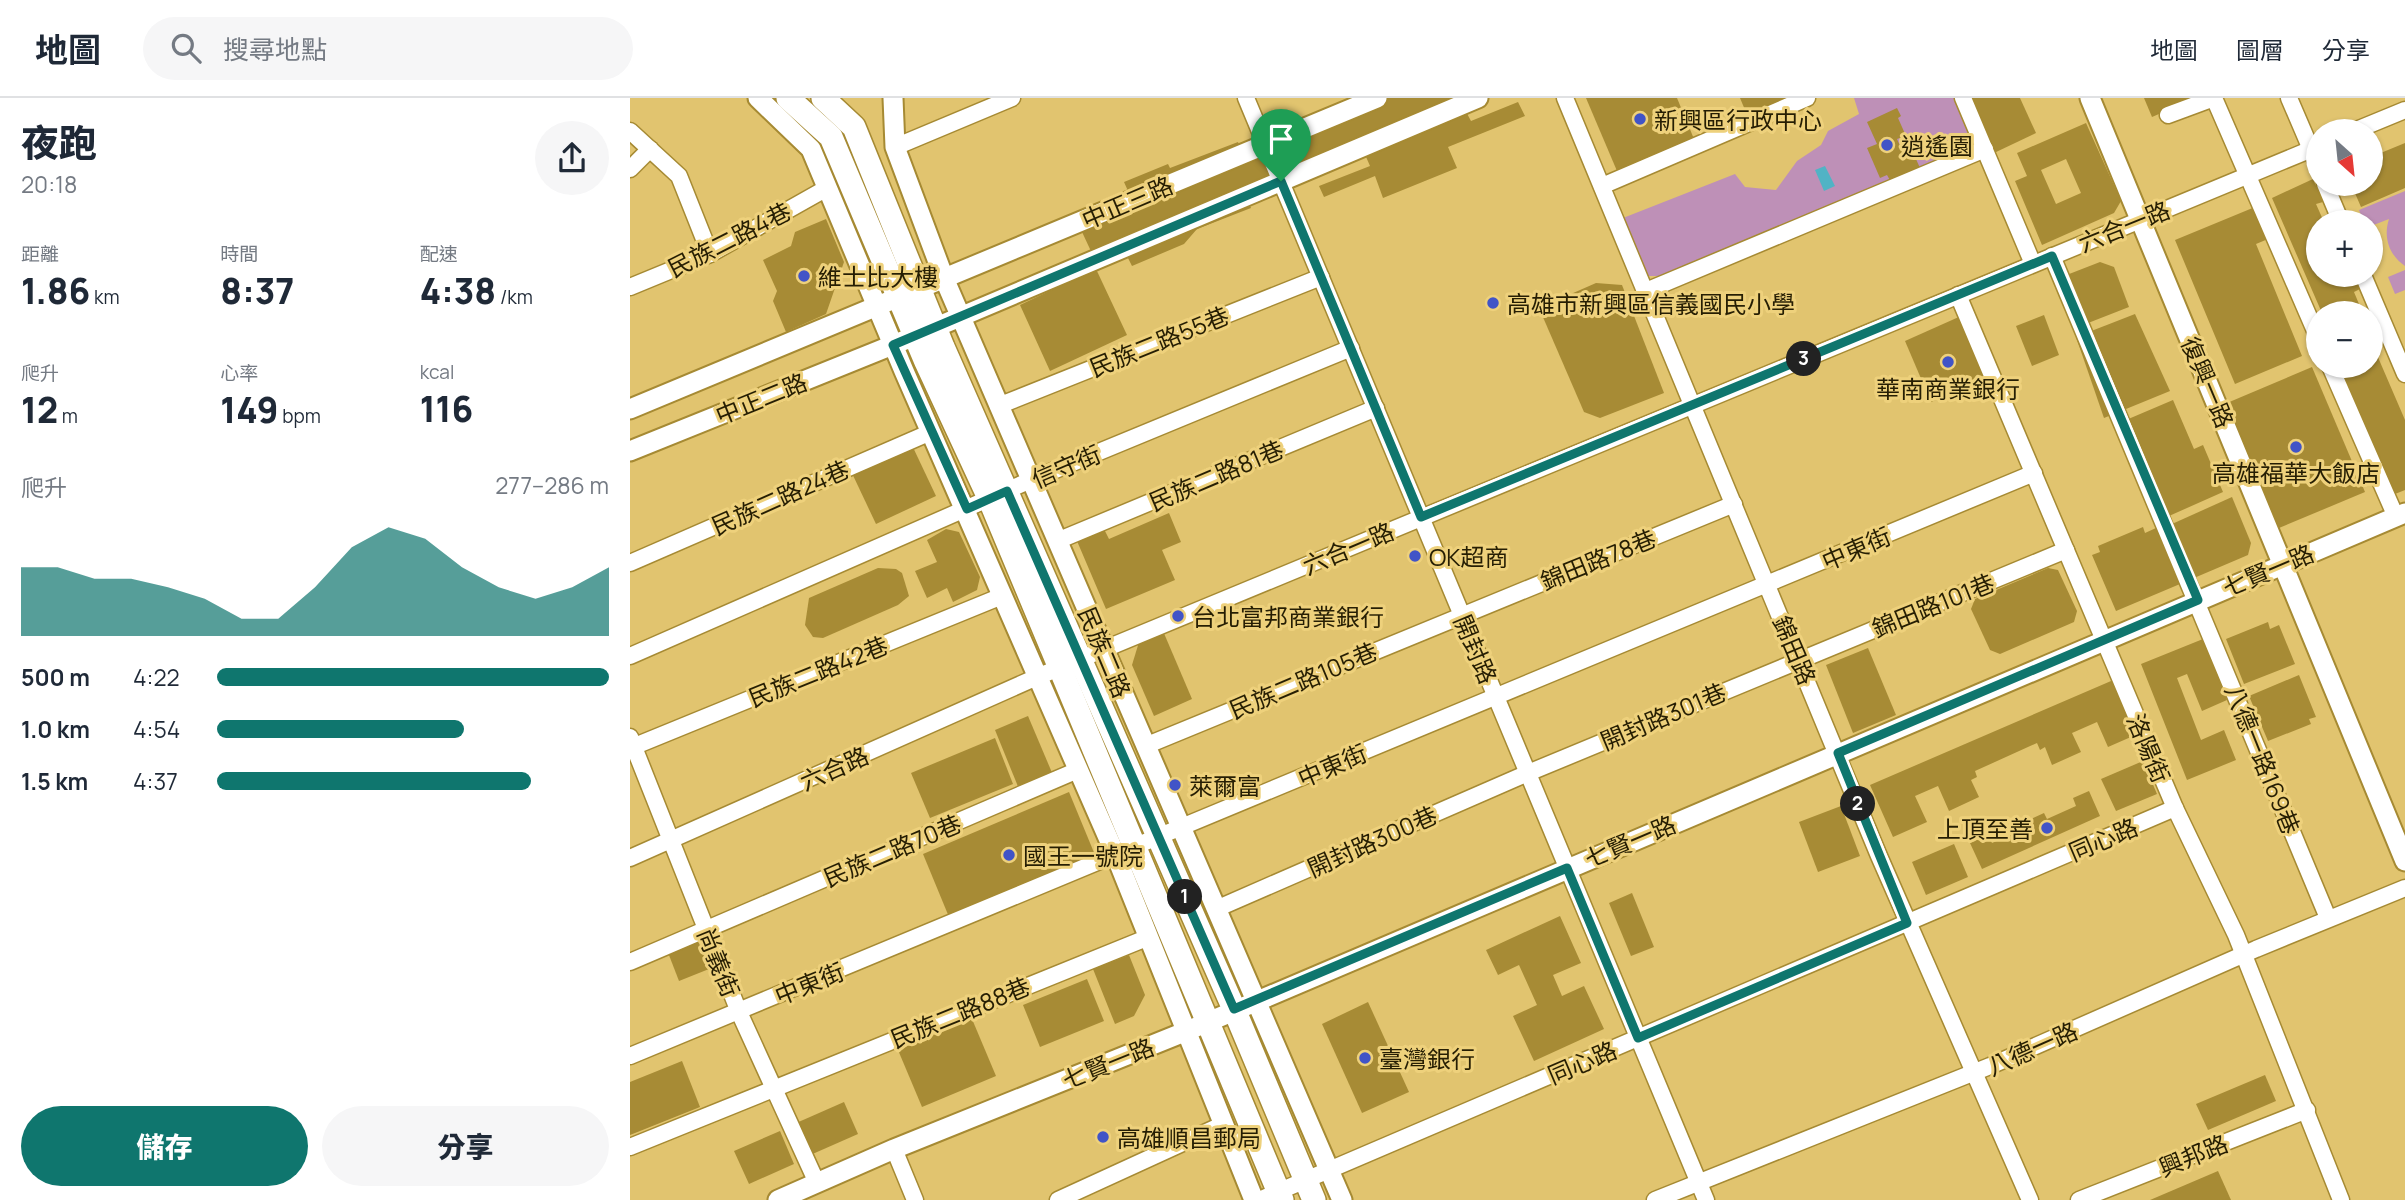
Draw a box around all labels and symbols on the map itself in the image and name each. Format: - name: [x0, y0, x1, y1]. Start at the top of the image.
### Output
- place label: 新興區行政中心: [1654, 103, 1822, 136]
- pin: [1251, 109, 1311, 181]
- marker: 新興區行政中心: [1632, 111, 1648, 127]
- north arrow: [2306, 119, 2384, 196]
- place label: 逍遙園: [1901, 129, 1973, 162]
- marker: 逍遙園: [1879, 137, 1895, 153]
- street label: 中正三路: [1076, 168, 1178, 236]
- street label: 六合一路: [2073, 193, 2175, 259]
- street label: 民族二路4巷: [662, 194, 796, 284]
- place label: 維士比大樓: [818, 260, 938, 293]
- marker: 維士比大樓: [796, 268, 812, 284]
- place label: 高雄市新興區信義國民小學: [1507, 287, 1795, 320]
- marker: 高雄市新興區信義國民小學: [1485, 295, 1501, 311]
- street label: 民族二路55巷: [1084, 298, 1234, 384]
- street label: 復興一路: [2174, 331, 2242, 433]
- pin: 3: [1786, 342, 1822, 376]
- marker: 華南商業銀行: [1940, 354, 1956, 370]
- street label: 中正二路: [710, 365, 812, 431]
- place label: 華南商業銀行: [1876, 372, 2020, 405]
- street label: 民族二路81巷: [1144, 432, 1288, 518]
- street label: 信守街: [1026, 437, 1106, 495]
- marker: 高雄福華大飯店: [2288, 439, 2304, 455]
- street label: 民族二路24巷: [706, 452, 854, 542]
- place label: 高雄福華大飯店: [2212, 456, 2380, 489]
- street label: 六合一路: [1297, 514, 1399, 582]
- street label: 中東街: [1816, 519, 1896, 577]
- street label: 錦田路78巷: [1535, 521, 1661, 597]
- street label: 七賢一路: [2217, 536, 2319, 604]
- place label: OK超商: [1429, 540, 1509, 573]
- marker: OK超商: [1407, 548, 1423, 564]
- street label: 錦田路101巷: [1867, 565, 1999, 645]
- place label: 台北富邦商業銀行: [1192, 600, 1384, 633]
- street label: 民族二路: [1071, 601, 1139, 703]
- marker: 台北富邦商業銀行: [1170, 608, 1186, 624]
- street label: 開封路: [1447, 609, 1505, 689]
- street label: 錦田路: [1766, 610, 1824, 690]
- street label: 民族二路42巷: [743, 628, 893, 714]
- street label: 民族二路105巷: [1224, 634, 1382, 726]
- street label: 開封路301巷: [1595, 675, 1731, 757]
- street label: 八德一路169巷: [2218, 679, 2308, 839]
- street label: 洛陽街: [2120, 708, 2178, 788]
- street label: 中東街: [1292, 736, 1372, 794]
- street label: 六合路: [794, 738, 874, 798]
- place label: 萊爾富: [1189, 769, 1261, 802]
- marker: 萊爾富: [1167, 777, 1183, 793]
- pin: 2: [1840, 786, 1876, 822]
- street label: 開封路300巷: [1302, 798, 1442, 884]
- street label: 民族二路70巷: [818, 806, 966, 894]
- street label: 七賢一路: [1579, 807, 1681, 875]
- street label: 同心路: [2063, 810, 2143, 868]
- place label: 上頂至善: [1937, 812, 2033, 845]
- marker: 上頂至善: [2039, 820, 2055, 836]
- place label: 國王一號院: [1023, 839, 1143, 872]
- marker: 國王一號院: [1001, 847, 1017, 863]
- pin: 1: [1168, 880, 1202, 914]
- street label: 尚義街: [690, 922, 748, 1002]
- street label: 中東街: [769, 954, 849, 1012]
- street label: 民族二路88巷: [885, 969, 1035, 1055]
- street label: 八德一路: [1981, 1013, 2083, 1083]
- street label: 七賢一路: [1057, 1030, 1159, 1096]
- street label: 同心路: [1542, 1033, 1622, 1091]
- place label: 臺灣銀行: [1379, 1042, 1475, 1075]
- marker: 臺灣銀行: [1357, 1050, 1373, 1066]
- place label: 高雄順昌郵局: [1117, 1121, 1261, 1154]
- street label: 興邦路: [2153, 1126, 2233, 1184]
- marker: 高雄順昌郵局: [1095, 1129, 1111, 1145]

